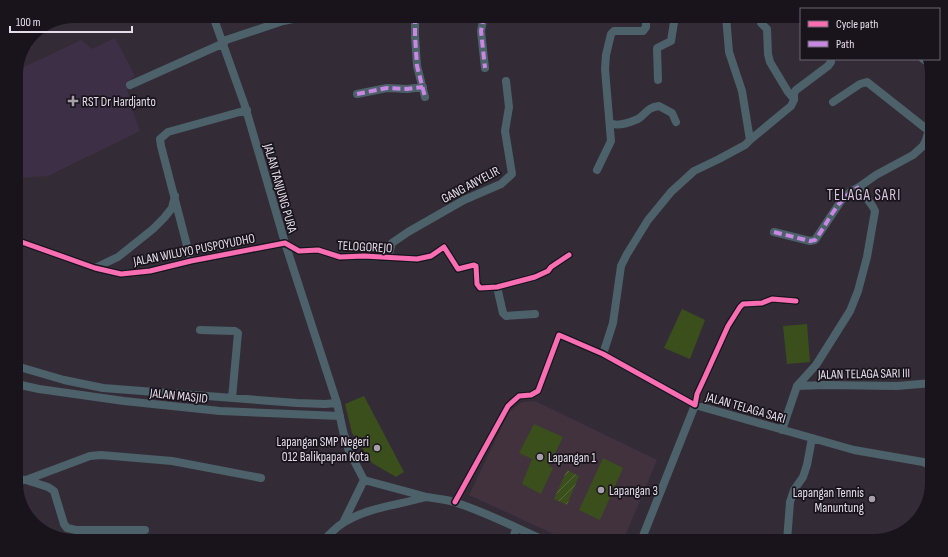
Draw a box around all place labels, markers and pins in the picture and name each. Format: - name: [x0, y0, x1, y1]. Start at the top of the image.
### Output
- place label: RST Dr Hardjanto: [82, 94, 156, 110]
- marker: RST Dr Hardjanto: [67, 95, 79, 107]
- place label: Lapangan SMP Negeri 012 Balikpapan Kota: [276, 434, 369, 465]
- marker: Lapangan SMP Negeri 012 Balikpapan Kota: [372, 443, 382, 453]
- place label: Lapangan 1: [548, 450, 596, 466]
- marker: Lapangan 1: [535, 452, 545, 462]
- place label: Lapangan 3: [609, 483, 658, 499]
- marker: Lapangan 3: [596, 485, 606, 495]
- place label: Lapangan Tennis Manuntung: [793, 485, 864, 516]
- marker: Lapangan Tennis Manuntung: [867, 494, 877, 504]

